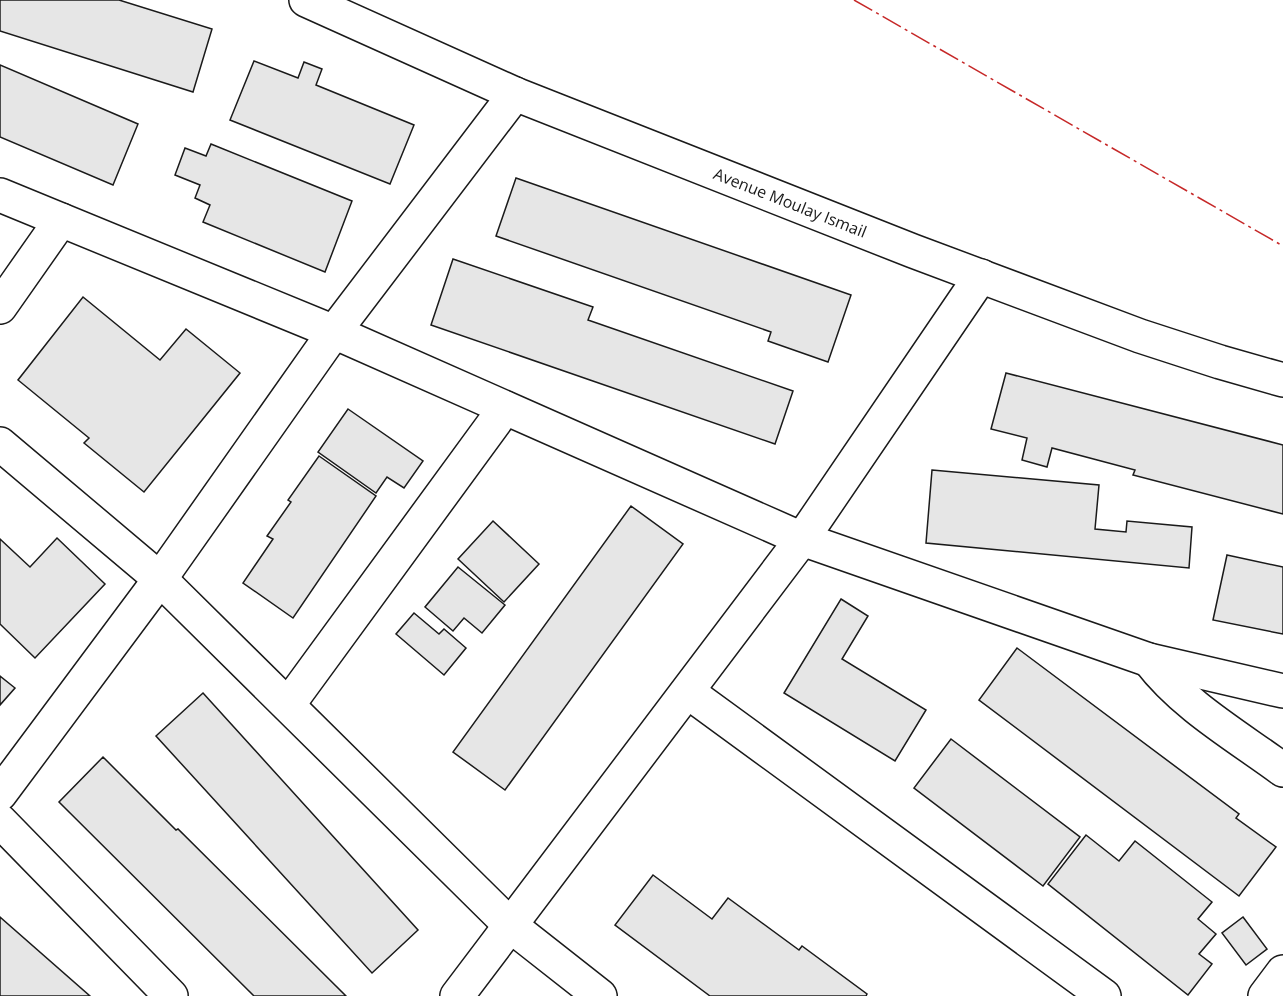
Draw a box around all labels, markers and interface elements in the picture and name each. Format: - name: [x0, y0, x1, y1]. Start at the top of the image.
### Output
- street label: Avenue Moulay Ismail: [710, 162, 870, 243]

